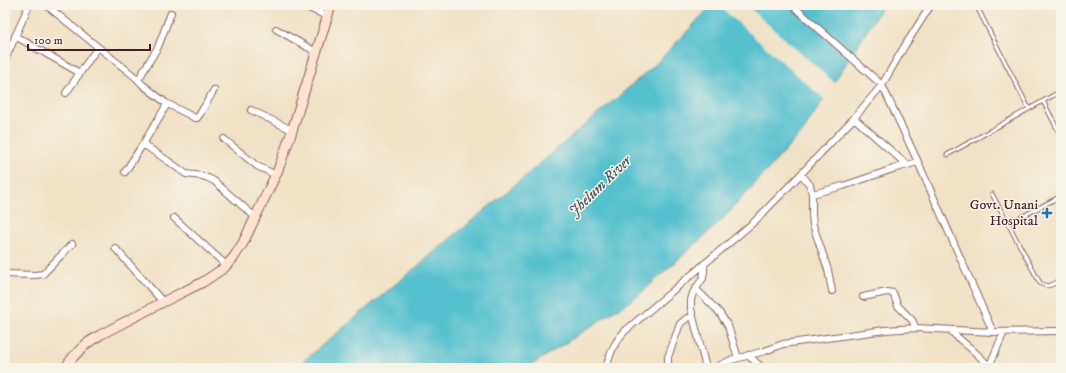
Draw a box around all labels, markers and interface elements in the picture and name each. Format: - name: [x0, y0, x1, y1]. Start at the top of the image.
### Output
- scale bar: [28, 26, 150, 52]
- text: 100 m: [34, 33, 63, 48]
- water label: Jhelum River: [565, 150, 637, 221]
- place label: Govt. Unani Hospital: [970, 196, 1039, 230]
- marker: Govt. Unani Hospital: [1041, 207, 1053, 219]

